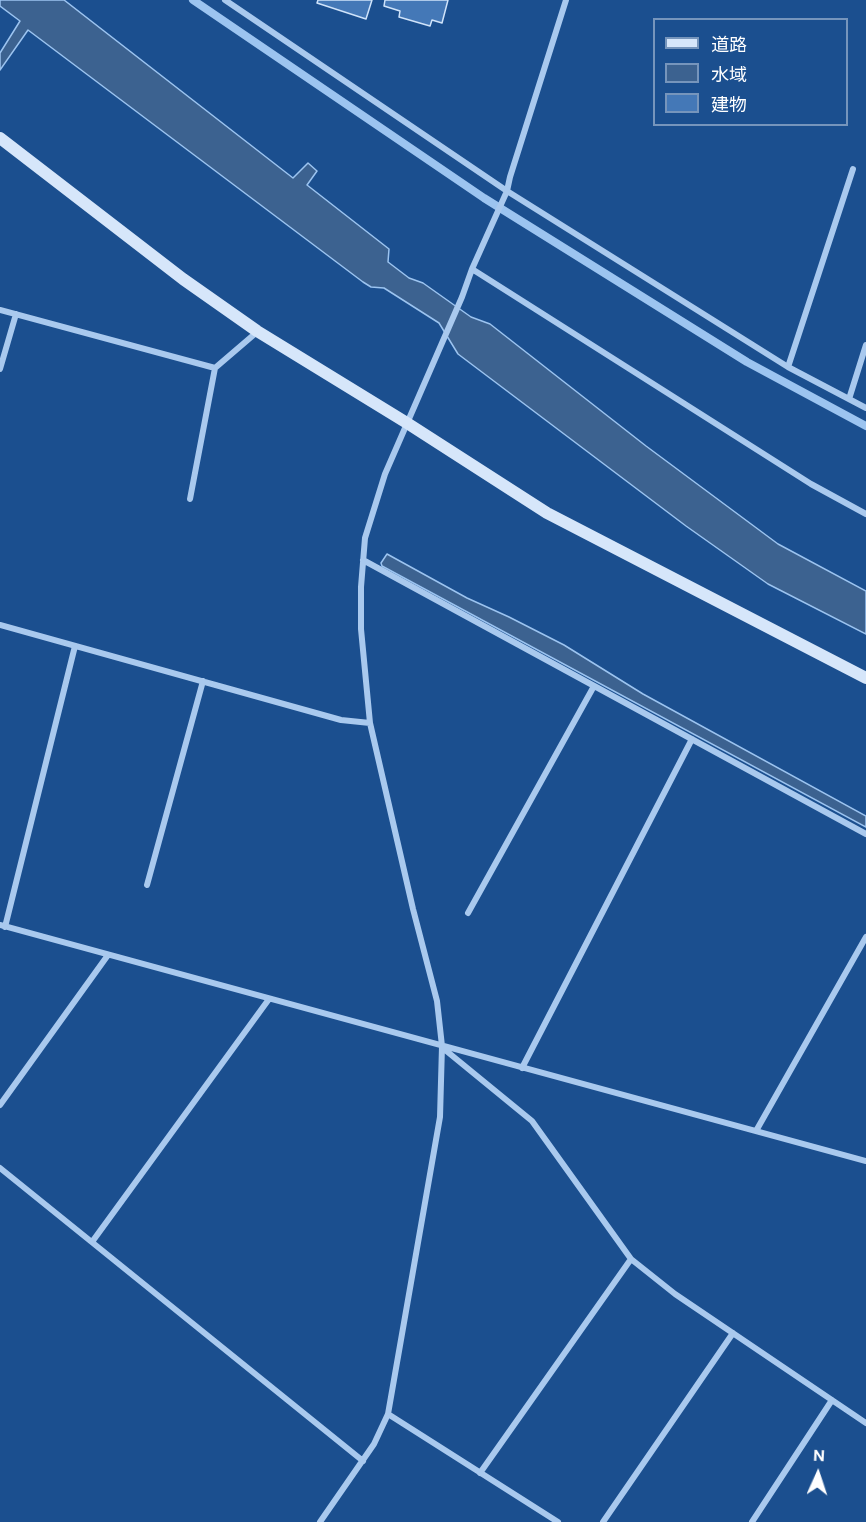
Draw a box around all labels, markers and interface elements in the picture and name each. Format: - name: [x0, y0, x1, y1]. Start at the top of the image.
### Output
- legend: [653, 18, 848, 126]
- text: 道路: [711, 33, 747, 57]
- text: 水域: [711, 63, 747, 87]
- text: 建物: [711, 93, 747, 117]
- north arrow: [788, 1444, 848, 1504]
- text: N: [813, 1445, 825, 1466]

